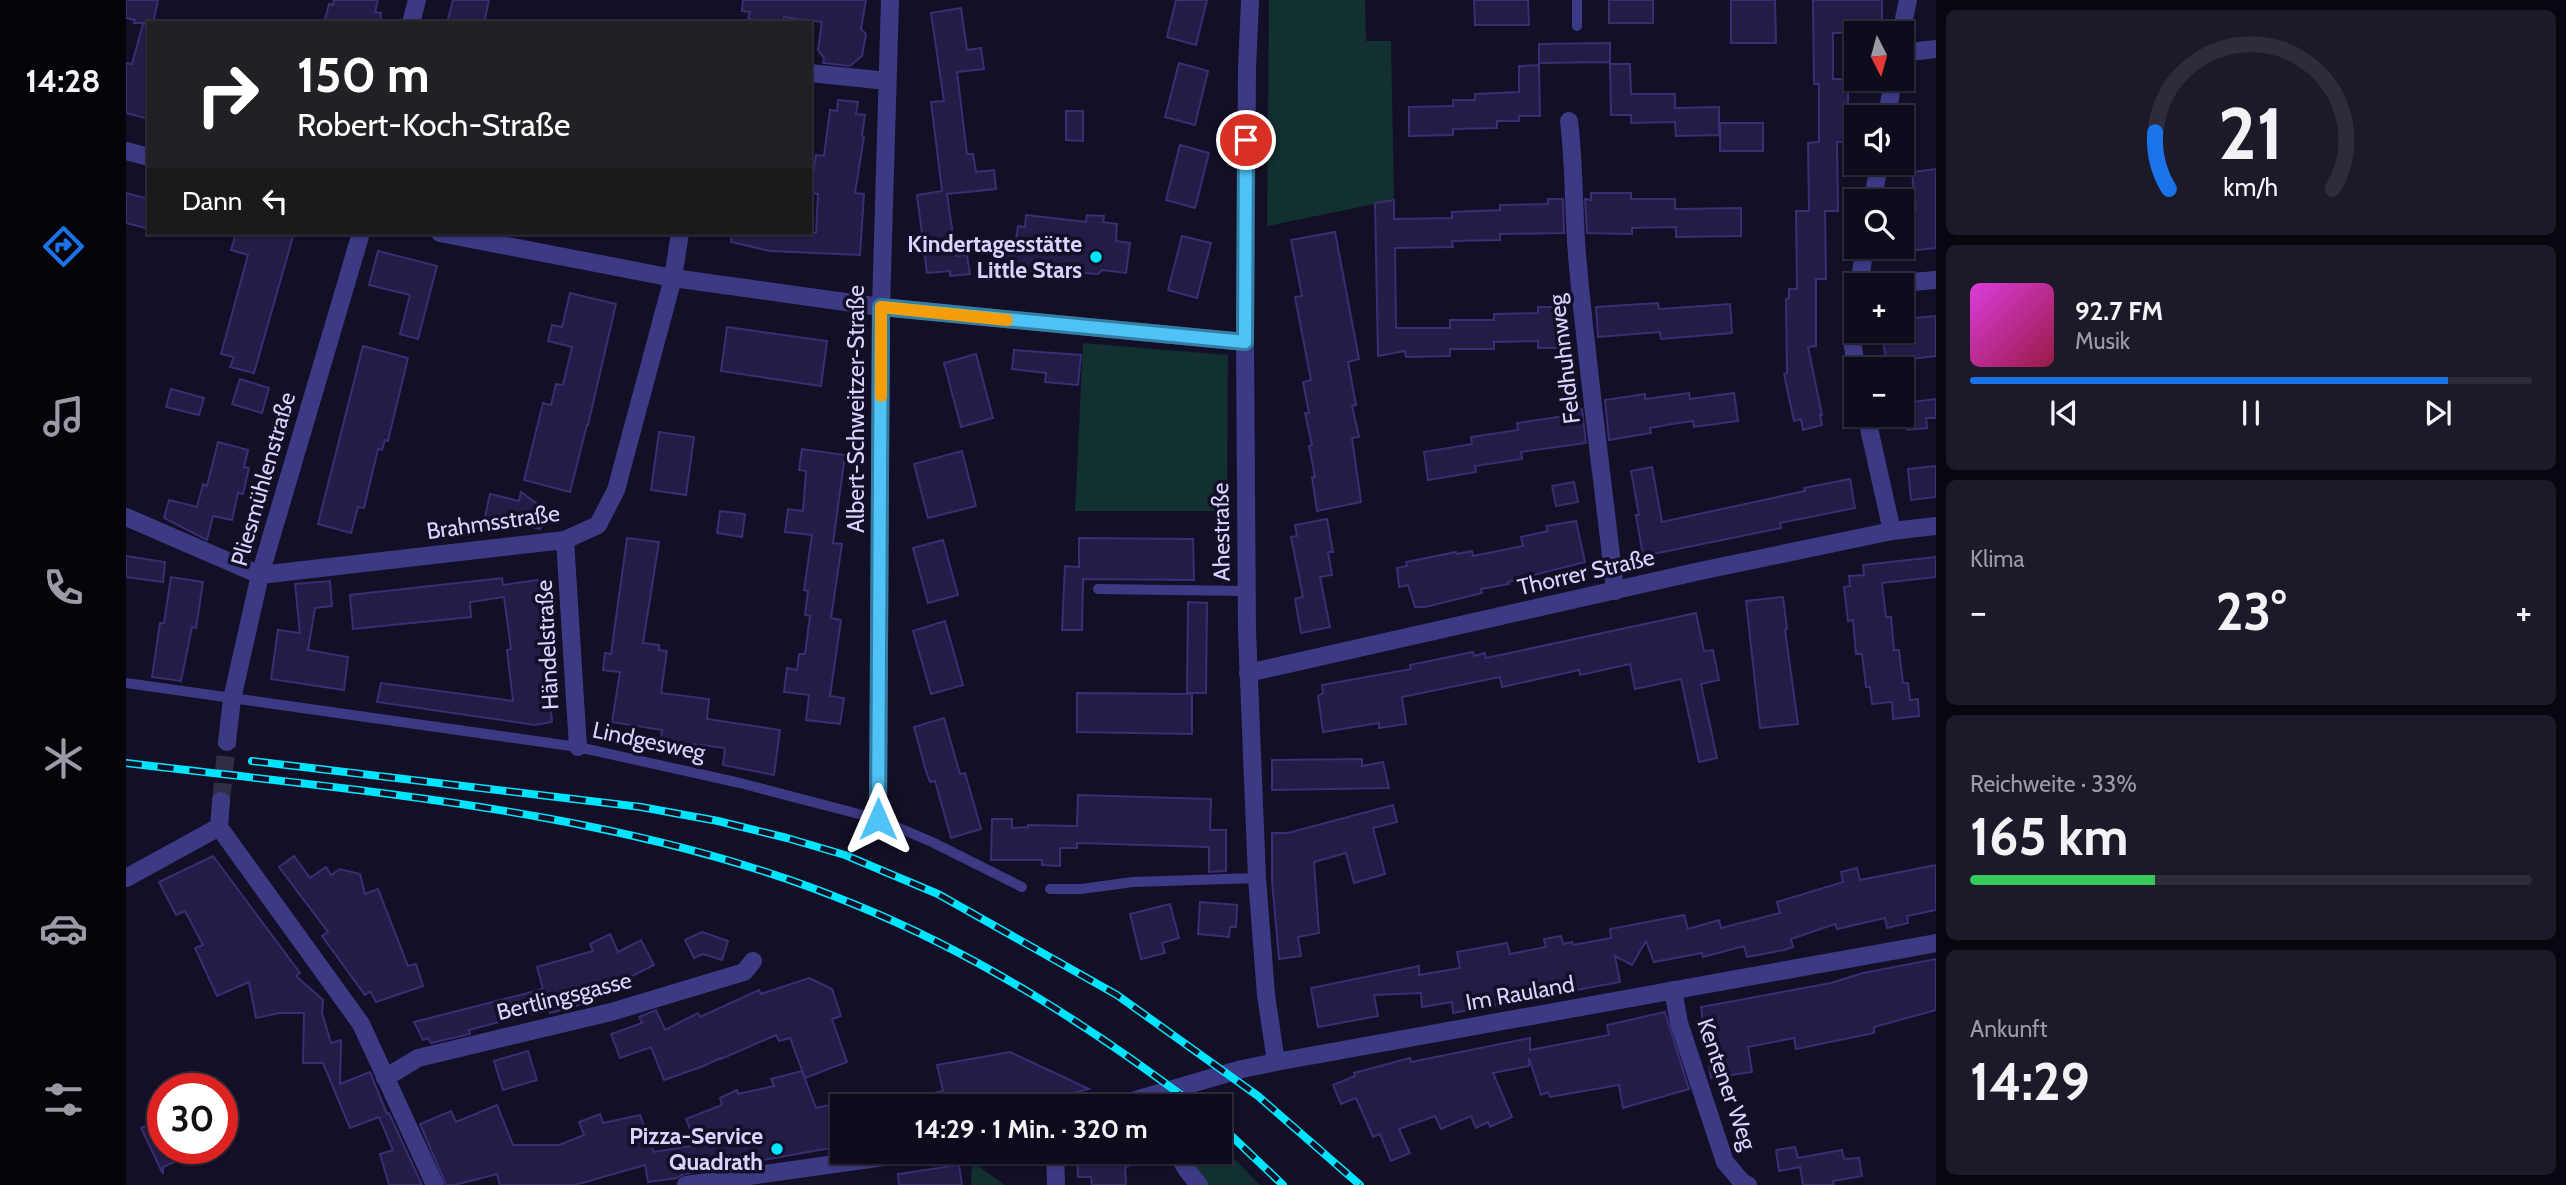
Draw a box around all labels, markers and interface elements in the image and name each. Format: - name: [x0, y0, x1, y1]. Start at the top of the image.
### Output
- north arrow: [1844, 21, 1914, 91]
- map controls: [1844, 21, 1914, 427]
- text: 150 m: [297, 45, 430, 104]
- icon: right: [182, 49, 273, 140]
- text: 14:28: [25, 61, 101, 100]
- text: 21: [2218, 89, 2284, 177]
- text: Robert-Koch-Straße: [297, 105, 570, 144]
- button: sound: [1844, 105, 1914, 175]
- pin: [1216, 110, 1276, 170]
- icon: arrive: [1227, 121, 1265, 159]
- text: km/h: [2224, 171, 2278, 201]
- icon: left: [256, 182, 294, 220]
- text: Dann: [182, 185, 242, 217]
- button: search: [1844, 189, 1914, 259]
- icon: directions: [39, 222, 88, 271]
- place label: Kindertagesstätte Little Stars: [907, 230, 1082, 284]
- marker: Kindertagesstätte Little Stars: [1088, 249, 1104, 265]
- button: +: [1844, 273, 1914, 343]
- street label: Albert-Schweitzer-Straße: [842, 285, 870, 533]
- street label: Feldhuhnweg: [1542, 292, 1586, 425]
- text: 92.7 FM: [2075, 295, 2163, 327]
- text: Musik: [2075, 327, 2130, 355]
- button: −: [1844, 357, 1914, 427]
- street label: Pliesmühlenstraße: [225, 389, 301, 569]
- icon: music: [39, 392, 88, 441]
- icon: previous: [2045, 394, 2083, 432]
- icon: pause: [2232, 394, 2270, 432]
- icon: next: [2419, 394, 2457, 432]
- street label: Ahestraße: [1206, 482, 1236, 582]
- street label: Brahmsstraße: [425, 499, 562, 545]
- street label: Thorrer Straße: [1515, 543, 1657, 601]
- text: Klima: [1970, 545, 2025, 573]
- icon: phone: [39, 563, 88, 612]
- street label: Händelstraße: [530, 579, 564, 711]
- text: 23°: [2216, 580, 2286, 643]
- text: −: [1970, 588, 1987, 635]
- text: +: [2515, 588, 2532, 635]
- street label: Lindgesweg: [590, 715, 708, 767]
- icon: climate: [39, 734, 88, 783]
- text: Reichweite · 33%: [1970, 770, 2137, 798]
- position arrow: [841, 782, 915, 856]
- text: 165 km: [1970, 805, 2128, 868]
- icon: car: [39, 904, 88, 953]
- street label: Bertlingsgasse: [494, 966, 635, 1026]
- street label: Im Rauland: [1463, 970, 1577, 1016]
- street label: Kentener Weg: [1691, 1015, 1763, 1154]
- text: Ankunft: [1970, 1015, 2048, 1043]
- text: 14:29: [1970, 1050, 2090, 1113]
- speed limit sign: 30: [147, 1073, 238, 1164]
- icon: filters: [39, 1075, 88, 1124]
- text: 14:29 · 1 Min. · 320 m: [914, 1113, 1148, 1145]
- place label: Pizza-Service Quadrath: [629, 1122, 763, 1176]
- marker: Pizza-Service Quadrath: [769, 1141, 785, 1157]

